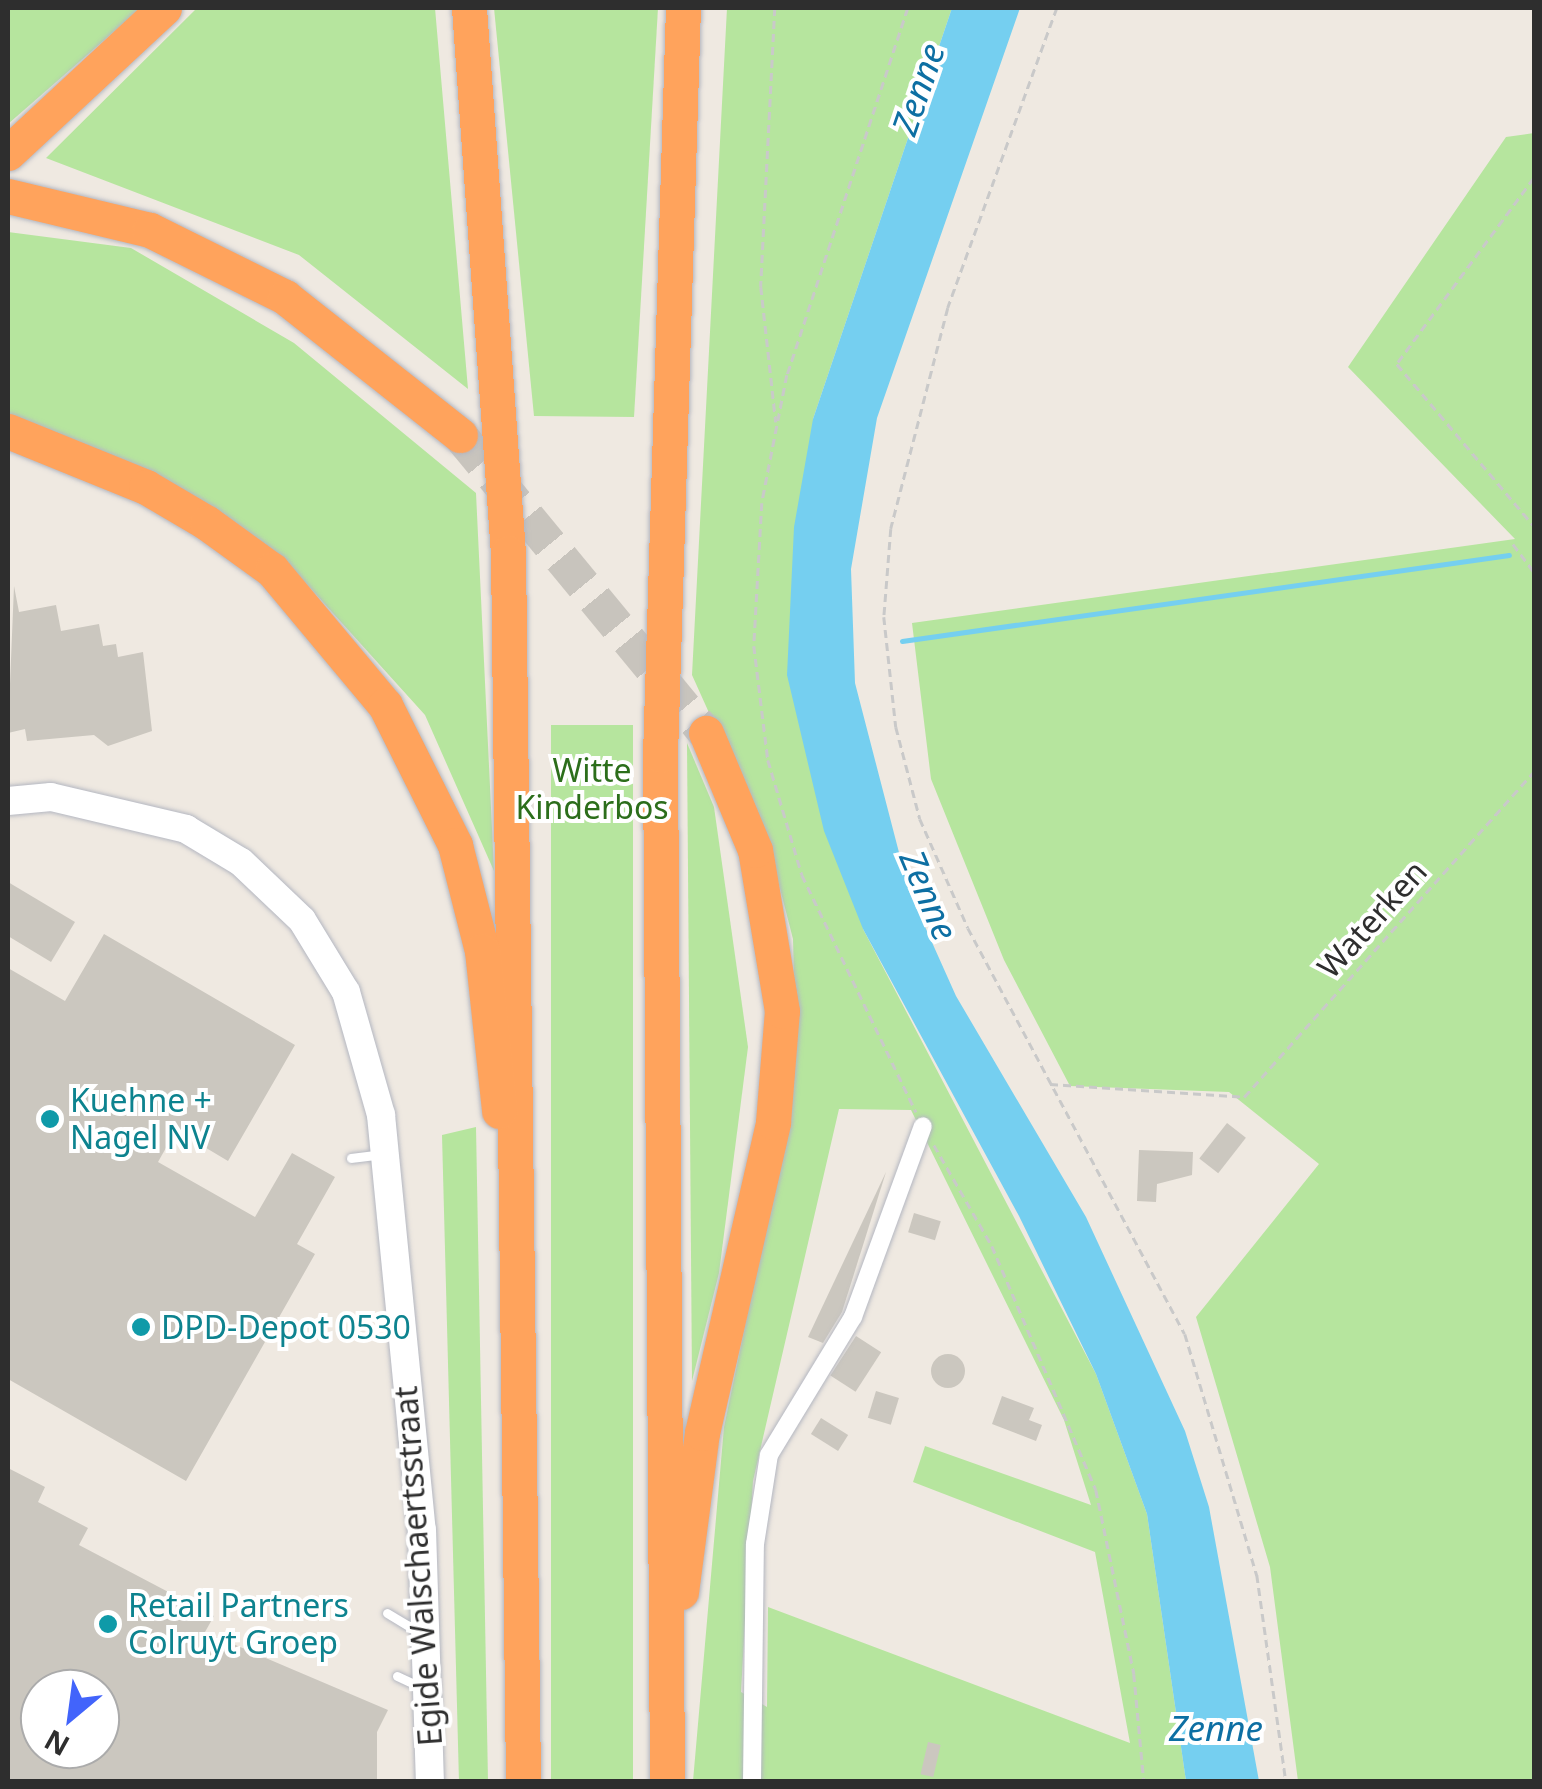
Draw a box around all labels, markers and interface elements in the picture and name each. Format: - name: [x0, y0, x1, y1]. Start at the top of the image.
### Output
- water label: Zenne: [883, 38, 953, 140]
- park label: Witte Kinderbos: [515, 752, 669, 827]
- water label: Zenne: [891, 844, 967, 946]
- street label: Waterken: [1309, 852, 1435, 986]
- place label: Kuehne + Nagel NV: [70, 1082, 212, 1157]
- marker: Kuehne + Nagel NV: [39, 1108, 61, 1130]
- place label: DPD-Depot 0530: [161, 1308, 411, 1346]
- marker: DPD-Depot 0530: [130, 1316, 152, 1338]
- street label: Egide Walschaertsstraat: [386, 1385, 450, 1747]
- place label: Retail Partners Colruyt Groep: [128, 1587, 349, 1662]
- marker: Retail Partners Colruyt Groep: [97, 1613, 119, 1635]
- north arrow: [20, 1669, 120, 1769]
- water label: Zenne: [1169, 1707, 1263, 1749]
- text: N: [37, 1721, 76, 1766]

